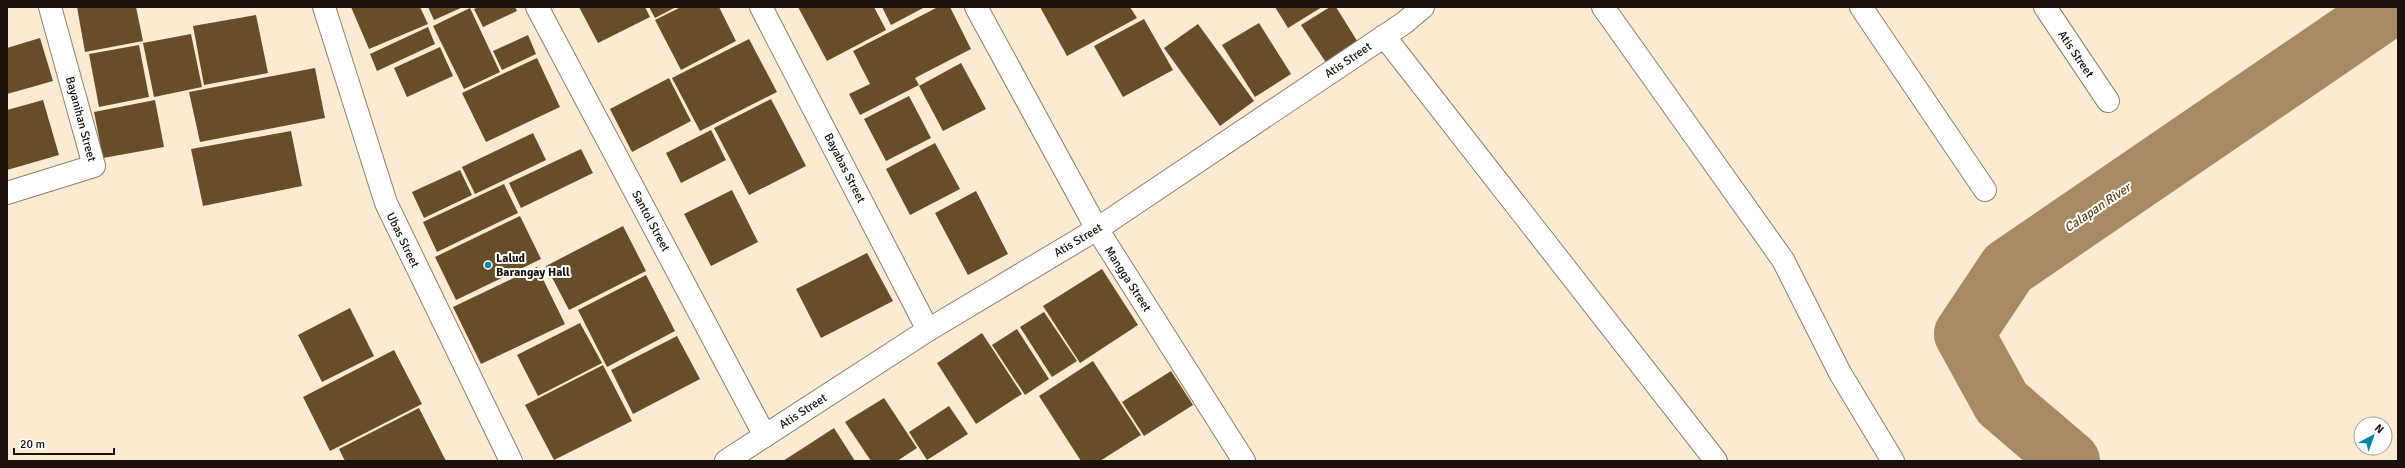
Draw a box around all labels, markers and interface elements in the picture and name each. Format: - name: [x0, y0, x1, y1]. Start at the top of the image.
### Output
- street label: Atis Street: [2054, 28, 2097, 81]
- street label: Atis Street: [1322, 39, 1375, 82]
- street label: Bayanihan Street: [62, 75, 99, 163]
- street label: Bayabas Street: [821, 131, 869, 206]
- water label: Calapan River: [2061, 179, 2136, 236]
- street label: Santol Street: [628, 188, 673, 254]
- street label: Ubas Street: [383, 210, 422, 270]
- street label: Atis Street: [1051, 220, 1105, 261]
- street label: Mangga Street: [1101, 244, 1154, 315]
- place label: Lalud Barangay Hall: [496, 251, 570, 280]
- marker: Lalud Barangay Hall: [483, 260, 493, 270]
- street label: Atis Street: [777, 390, 830, 432]
- north arrow: [2353, 416, 2393, 456]
- text: N: [2372, 421, 2386, 436]
- scale bar: [14, 430, 114, 456]
- text: 20 m: [20, 437, 45, 452]

